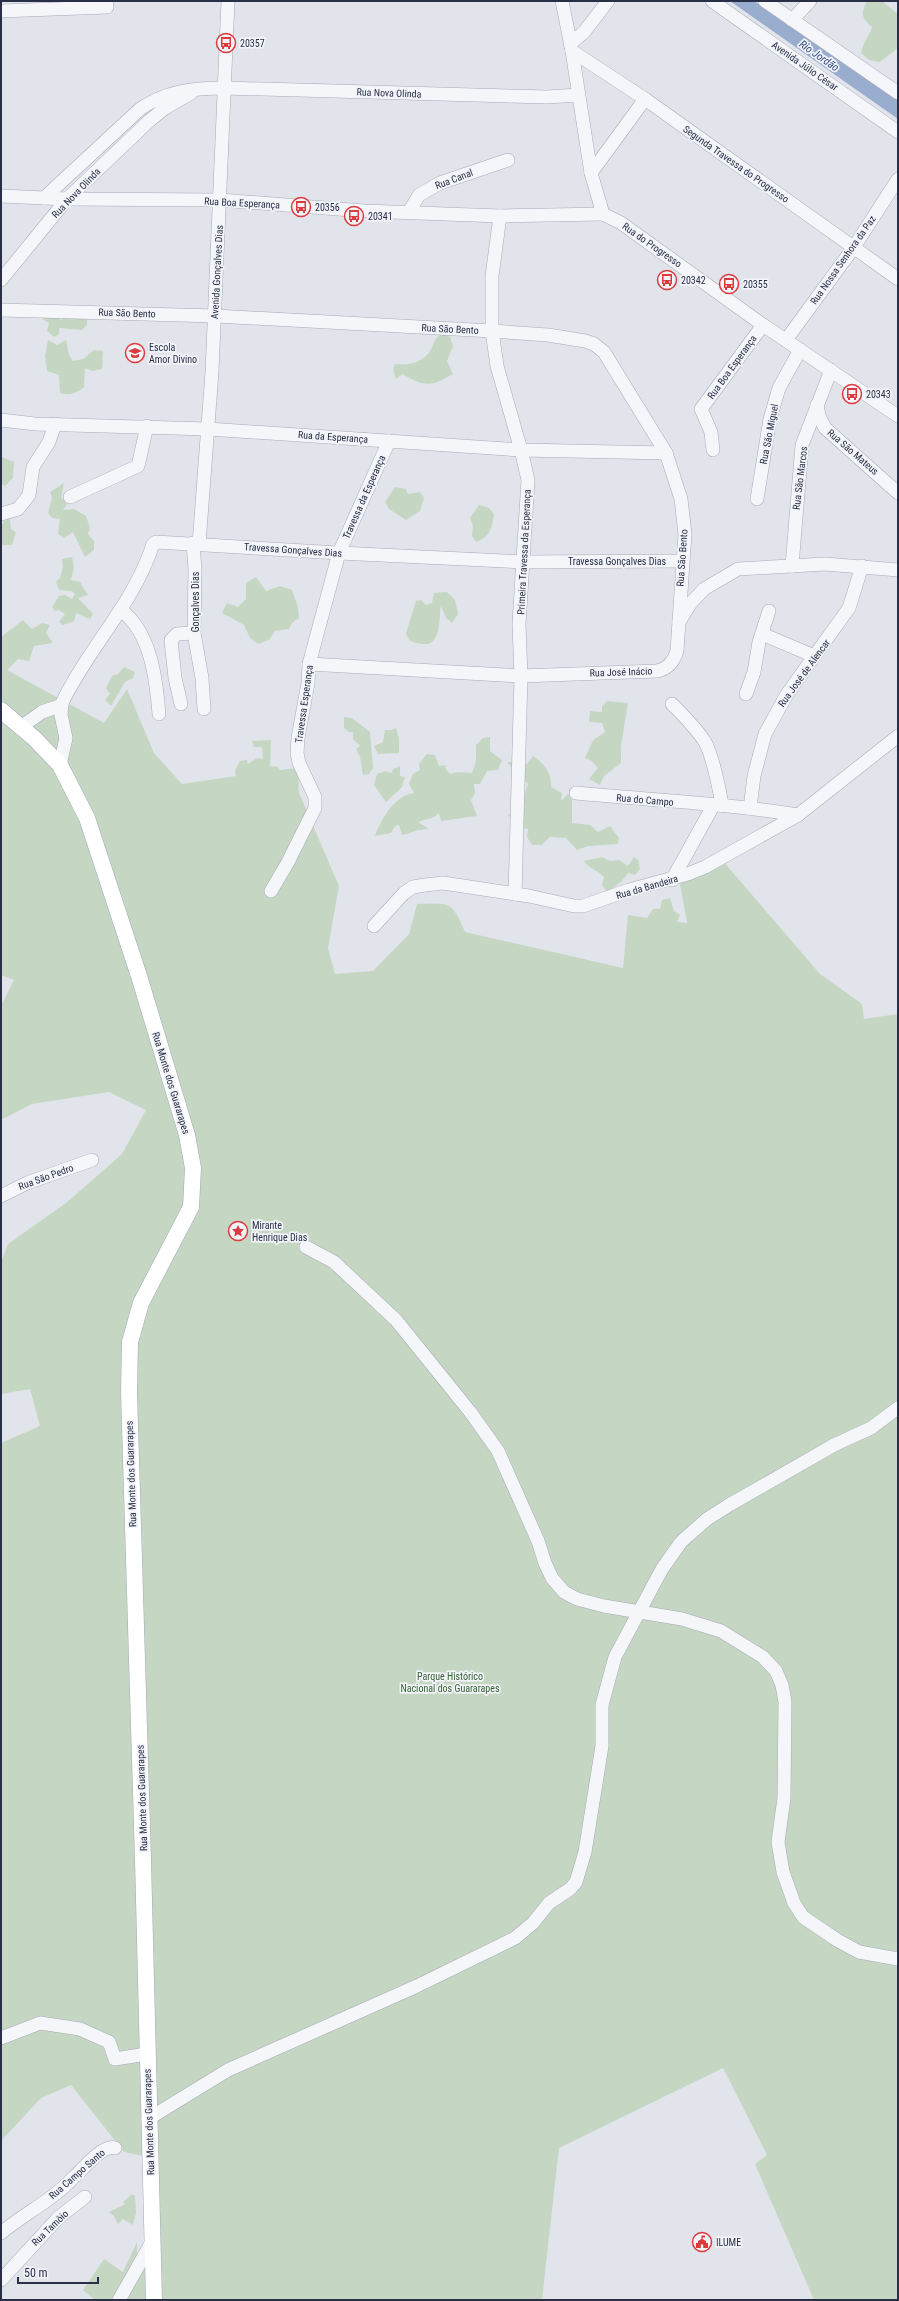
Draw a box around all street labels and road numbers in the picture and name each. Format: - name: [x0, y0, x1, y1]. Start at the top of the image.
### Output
- street label: Avenida Júlio César: [770, 39, 840, 93]
- street label: Rua Nova Olinda: [356, 86, 422, 100]
- street label: Segunda Travessa do Progresso: [681, 123, 791, 205]
- street label: Rua Nova Olinda: [50, 166, 103, 220]
- street label: Rua Canal: [434, 167, 474, 191]
- street label: Rua Boa Esperança: [204, 196, 280, 210]
- street label: Rua Nossa Senhora da Paz: [808, 213, 878, 307]
- street label: Rua do Progresso: [620, 220, 684, 270]
- street label: Avenida Gonçalves Dias: [209, 224, 225, 319]
- street label: Rua São Bento: [98, 307, 156, 319]
- street label: Rua São Bento: [421, 322, 479, 336]
- street label: Rua Boa Esperança: [705, 333, 759, 401]
- street label: Rua São Miguel: [758, 403, 780, 465]
- street label: Rua São Mateus: [825, 427, 881, 477]
- street label: Rua da Esperança: [298, 429, 369, 445]
- street label: Rua São Marcos: [791, 445, 809, 510]
- street label: Travessa da Esperança: [341, 453, 388, 541]
- street label: Primeira Travessa da Esperança: [515, 489, 533, 615]
- street label: Rua São Bento: [675, 529, 689, 587]
- street label: Travessa Gonçalves Dias: [244, 541, 343, 559]
- street label: Travessa Gonçalves Dias: [568, 556, 666, 567]
- street label: Gonçalves Dias: [190, 571, 201, 632]
- street label: Rua José de Alencar: [776, 637, 832, 709]
- street label: Travessa Esperança: [293, 664, 315, 744]
- street label: Rua José Inácio: [589, 665, 653, 679]
- street label: Rua do Campo: [616, 792, 674, 808]
- street label: Rua da Bandeira: [615, 873, 679, 901]
- street label: Rua Monte dos Guararapes: [150, 1031, 192, 1136]
- street label: Rua São Pedro: [17, 1162, 75, 1192]
- street label: Rua Monte dos Guararapes: [124, 1420, 138, 1527]
- street label: Rua Monte dos Guararapes: [135, 1744, 149, 1851]
- street label: Rua Monte dos Guararapes: [142, 2068, 156, 2175]
- street label: Rua Campo Santo: [47, 2147, 107, 2201]
- street label: Rua Tamôio: [30, 2208, 70, 2248]

